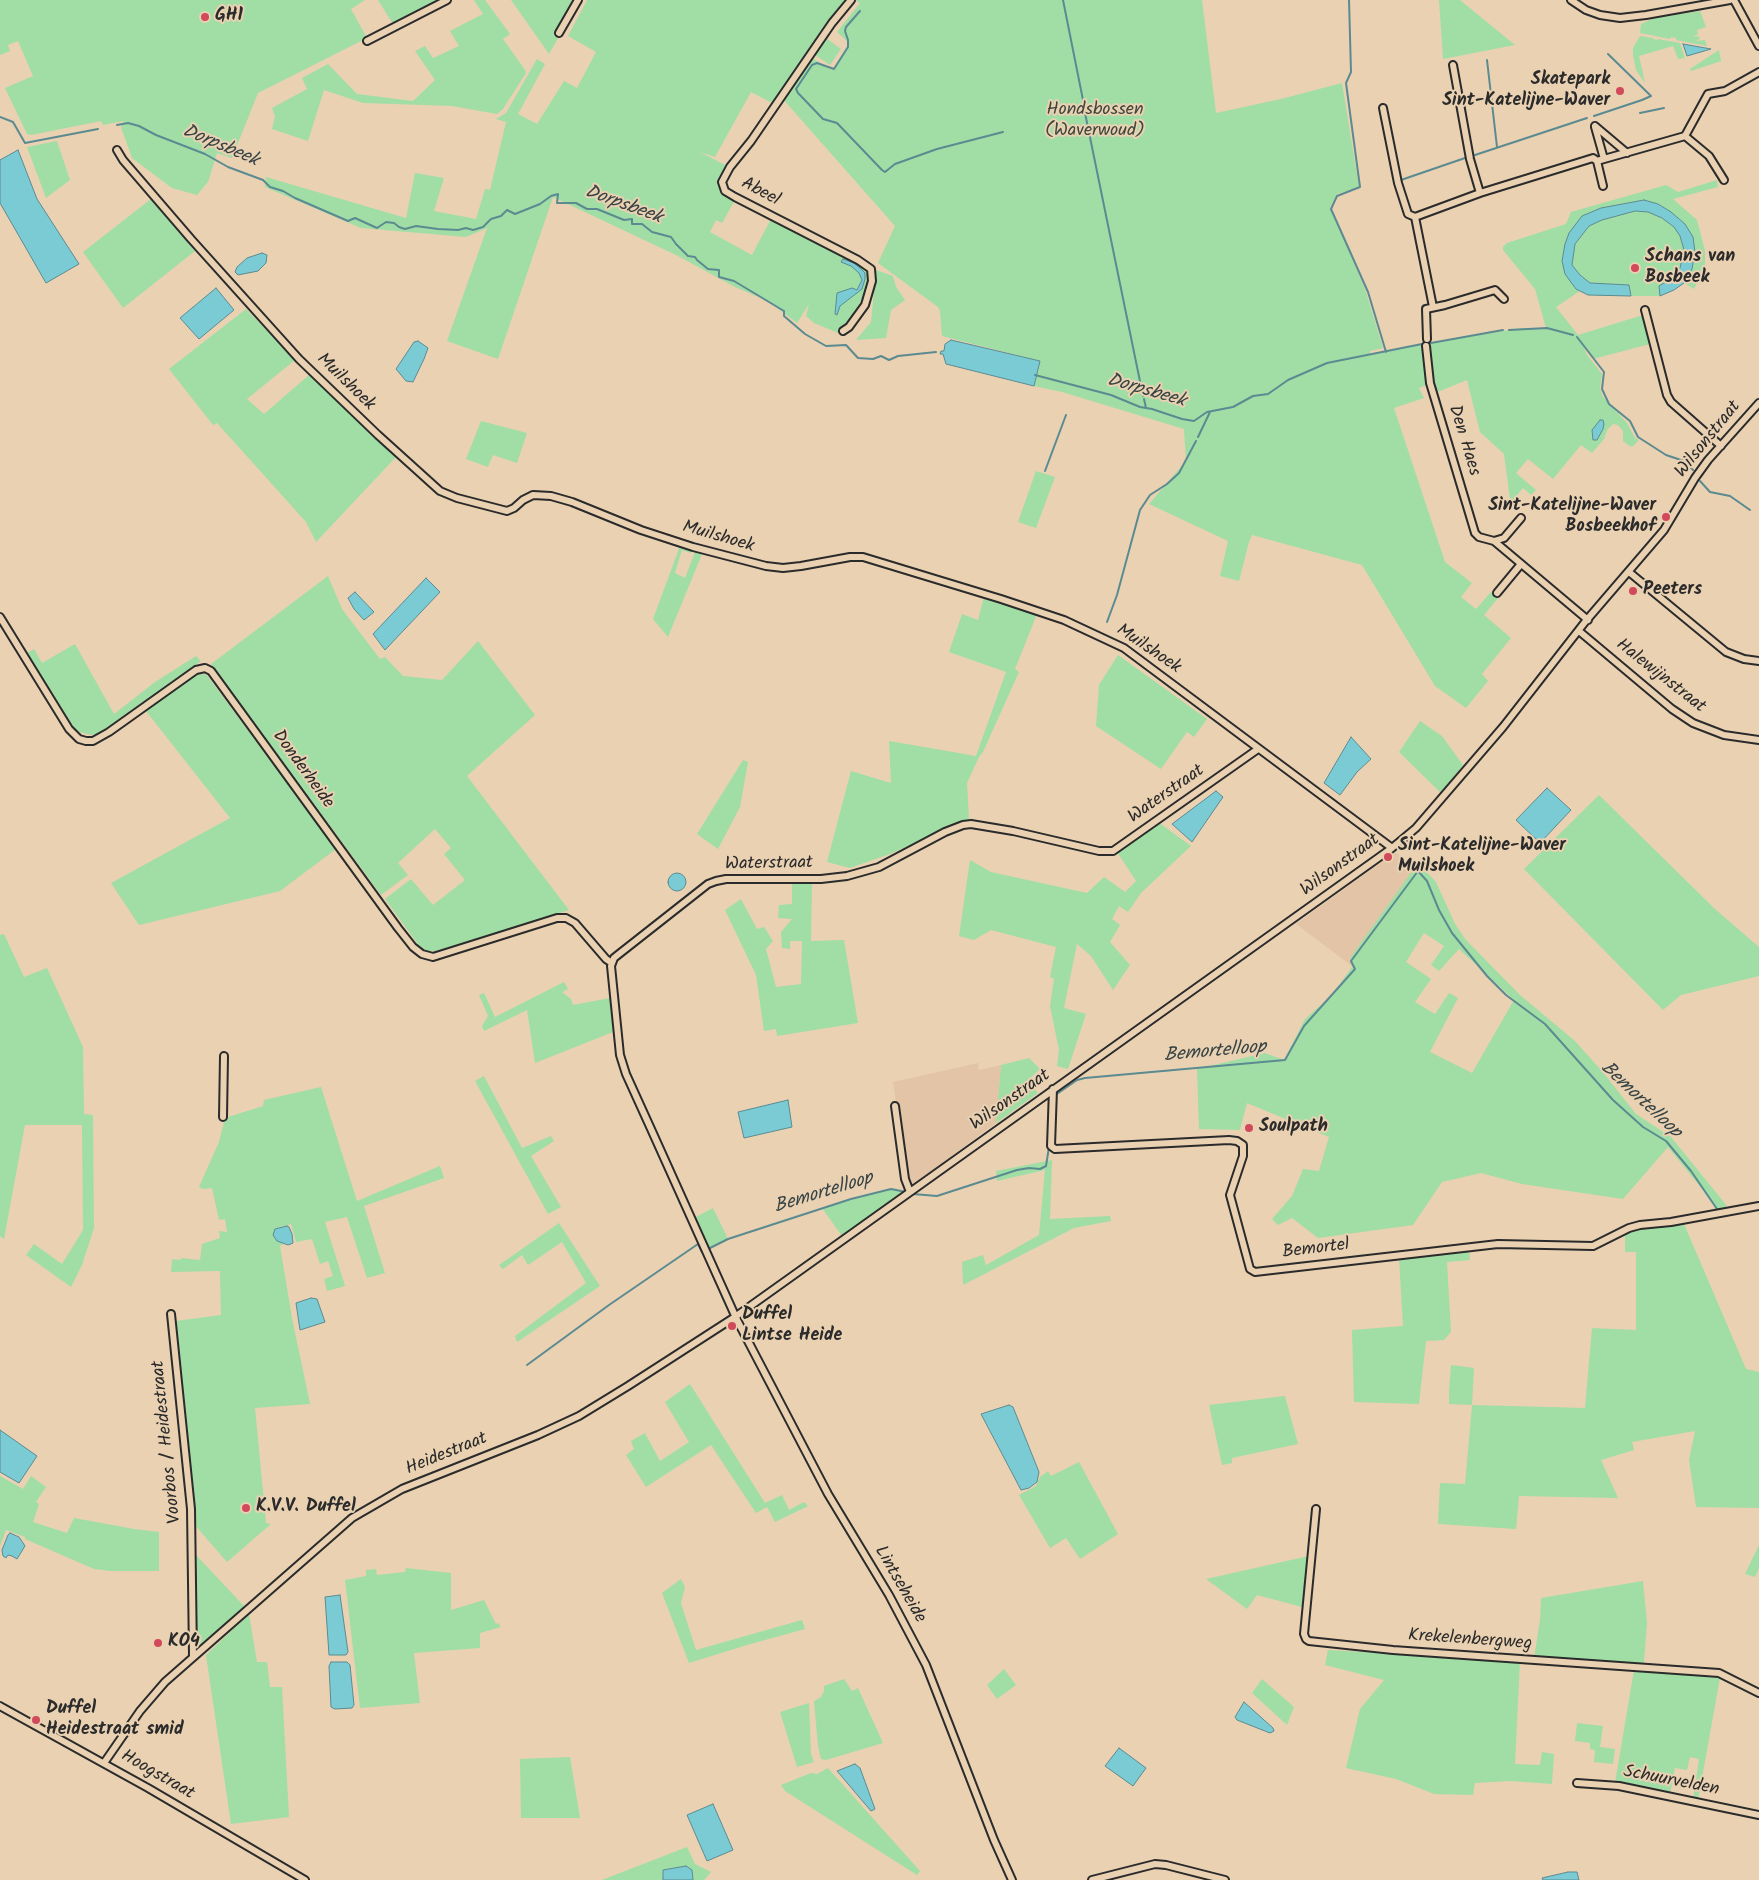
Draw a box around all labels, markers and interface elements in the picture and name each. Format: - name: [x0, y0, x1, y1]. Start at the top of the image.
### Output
- place label: GH1: [215, 6, 243, 28]
- marker: GH1: [199, 11, 211, 23]
- place label: Skatepark Sint-Katelijne-Waver: [1442, 70, 1610, 112]
- marker: Skatepark Sint-Katelijne-Waver: [1614, 85, 1626, 97]
- park label: Hondsbossen (Waverwoud): [1045, 100, 1145, 142]
- water label: Dorpsbeek: [179, 121, 261, 173]
- street label: Abeel: [737, 174, 783, 212]
- water label: Dorpsbeek: [581, 182, 665, 230]
- place label: Schans van Bosbeek: [1645, 247, 1735, 290]
- marker: Schans van Bosbeek: [1629, 262, 1641, 274]
- street label: Muilshoek: [311, 350, 379, 416]
- water label: Dorpsbeek: [1104, 370, 1188, 414]
- street label: Wilsonstraat: [1671, 397, 1747, 483]
- street label: Den Haes: [1442, 403, 1484, 479]
- place label: Sint-Katelijne-Waver Bosbeekhof: [1488, 496, 1656, 538]
- marker: Sint-Katelijne-Waver Bosbeekhof: [1660, 511, 1672, 523]
- street label: Muilshoek: [680, 517, 756, 559]
- place label: Peeters: [1643, 580, 1702, 602]
- marker: Peeters: [1627, 585, 1639, 597]
- street label: Muilshoek: [1111, 620, 1185, 680]
- street label: Halewijnstraat: [1611, 635, 1709, 719]
- street label: Donderheide: [266, 727, 338, 813]
- street label: Waterstraat: [1125, 761, 1209, 829]
- street label: Wilsonstraat: [1297, 830, 1385, 902]
- place label: Sint-Katelijne-Waver Muilshoek: [1398, 836, 1566, 879]
- marker: Sint-Katelijne-Waver Muilshoek: [1382, 851, 1394, 863]
- street label: Waterstraat: [725, 853, 813, 877]
- water label: Bemortelloop: [1163, 1037, 1267, 1069]
- water label: Bemortelloop: [1595, 1058, 1685, 1144]
- street label: Wilsonstraat: [967, 1066, 1055, 1136]
- place label: Soulpath: [1259, 1117, 1328, 1139]
- marker: Soulpath: [1243, 1122, 1255, 1134]
- water label: Bemortelloop: [772, 1168, 876, 1220]
- street label: Bemortel: [1281, 1235, 1351, 1265]
- place label: Duffel Lintse Heide: [742, 1305, 842, 1348]
- marker: Duffel Lintse Heide: [726, 1320, 738, 1332]
- street label: Voorbos / Heidestraat: [149, 1359, 187, 1525]
- street label: Heidestraat: [403, 1429, 491, 1481]
- place label: K.V.V. Duffel: [256, 1497, 356, 1519]
- marker: K.V.V. Duffel: [240, 1502, 252, 1514]
- street label: Lintseheide: [868, 1543, 930, 1627]
- street label: Krekelenbergweg: [1407, 1626, 1533, 1656]
- place label: KO4: [168, 1632, 200, 1654]
- marker: KO4: [152, 1637, 164, 1649]
- place label: Duffel Heidestraat smid: [46, 1699, 184, 1742]
- marker: Duffel Heidestraat smid: [30, 1714, 42, 1726]
- street label: Hoogstraat: [116, 1746, 198, 1806]
- street label: Schuurvelden: [1621, 1762, 1721, 1802]

